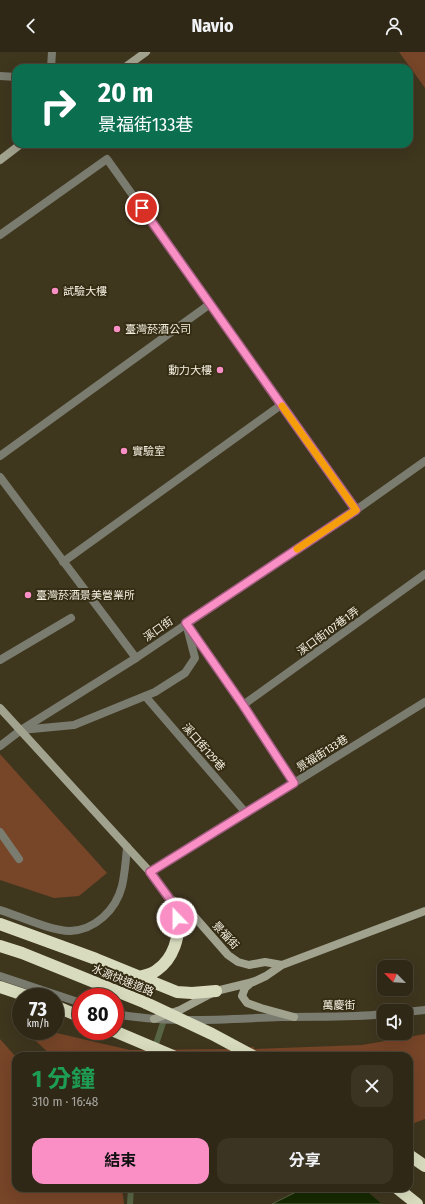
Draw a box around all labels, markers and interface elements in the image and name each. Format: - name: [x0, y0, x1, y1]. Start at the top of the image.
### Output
- icon: back: [20, 15, 42, 37]
- text: Navio: [191, 15, 234, 37]
- icon: person: [383, 15, 405, 37]
- text: 20 m: [98, 76, 153, 109]
- icon: right: [32, 80, 84, 132]
- text: 景福街133巷: [98, 114, 193, 136]
- pin: [125, 191, 159, 225]
- icon: arrive: [131, 197, 153, 219]
- place label: 試驗大樓: [63, 285, 107, 298]
- marker: 試驗大樓: [50, 286, 60, 296]
- place label: 臺灣菸酒公司: [125, 323, 191, 336]
- marker: 臺灣菸酒公司: [112, 324, 122, 334]
- place label: 動力大樓: [168, 364, 212, 377]
- marker: 動力大樓: [215, 365, 225, 375]
- place label: 實驗室: [132, 445, 165, 458]
- marker: 實驗室: [119, 446, 129, 456]
- place label: 臺灣菸酒景美營業所: [36, 589, 135, 602]
- marker: 臺灣菸酒景美營業所: [23, 590, 33, 600]
- street label: 溪口街107巷1弄: [295, 605, 362, 658]
- street label: 溪口街: [141, 615, 176, 644]
- street label: 溪口街129巷: [180, 721, 228, 774]
- street label: 景福街133巷: [294, 732, 350, 774]
- position arrow: [156, 897, 198, 939]
- street label: 景福街: [210, 919, 242, 952]
- north arrow: [377, 960, 413, 996]
- map controls: [377, 960, 413, 1040]
- street label: 水源快速道路: [90, 962, 156, 999]
- speed limit sign: 80: [72, 988, 124, 1040]
- text: 73: [29, 997, 47, 1021]
- street label: 萬慶街: [322, 999, 356, 1012]
- button: sound: [377, 1004, 413, 1040]
- text: km/h: [27, 1018, 49, 1030]
- text: 1 分鐘: [32, 1065, 95, 1093]
- button: close: [351, 1065, 393, 1107]
- text: 310 m · 16:48: [32, 1094, 98, 1109]
- button: 結束: [32, 1138, 209, 1184]
- button: 分享: [217, 1138, 393, 1184]

